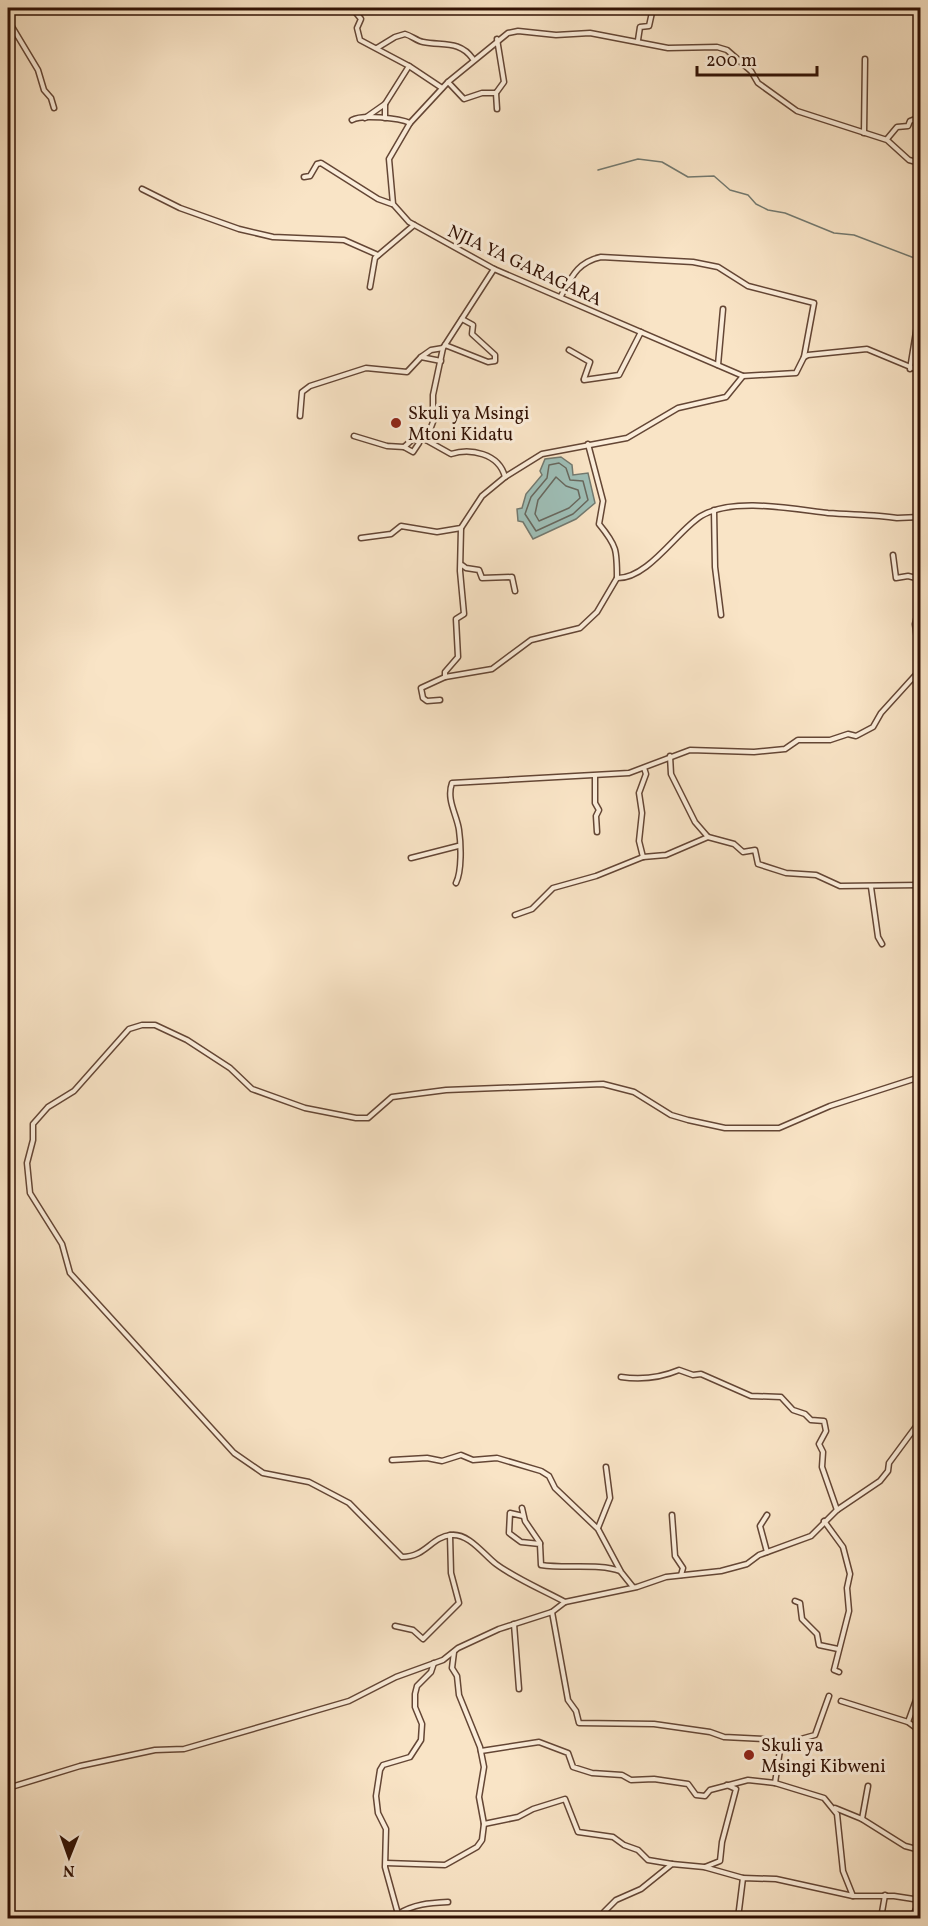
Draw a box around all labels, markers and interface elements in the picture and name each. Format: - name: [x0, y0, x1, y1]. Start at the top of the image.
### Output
- scale bar: [697, 39, 817, 77]
- text: 200 m: [706, 49, 757, 74]
- street label: NJIA YA GARAGARA: [443, 220, 606, 313]
- place label: Skuli ya Msingi Mtoni Kidatu: [408, 402, 529, 448]
- marker: Skuli ya Msingi Mtoni Kidatu: [389, 416, 403, 430]
- place label: Skuli ya Msingi Kibweni: [761, 1734, 886, 1780]
- marker: Skuli ya Msingi Kibweni: [742, 1748, 756, 1762]
- north arrow: [39, 1827, 99, 1887]
- text: N: [62, 1859, 75, 1881]

